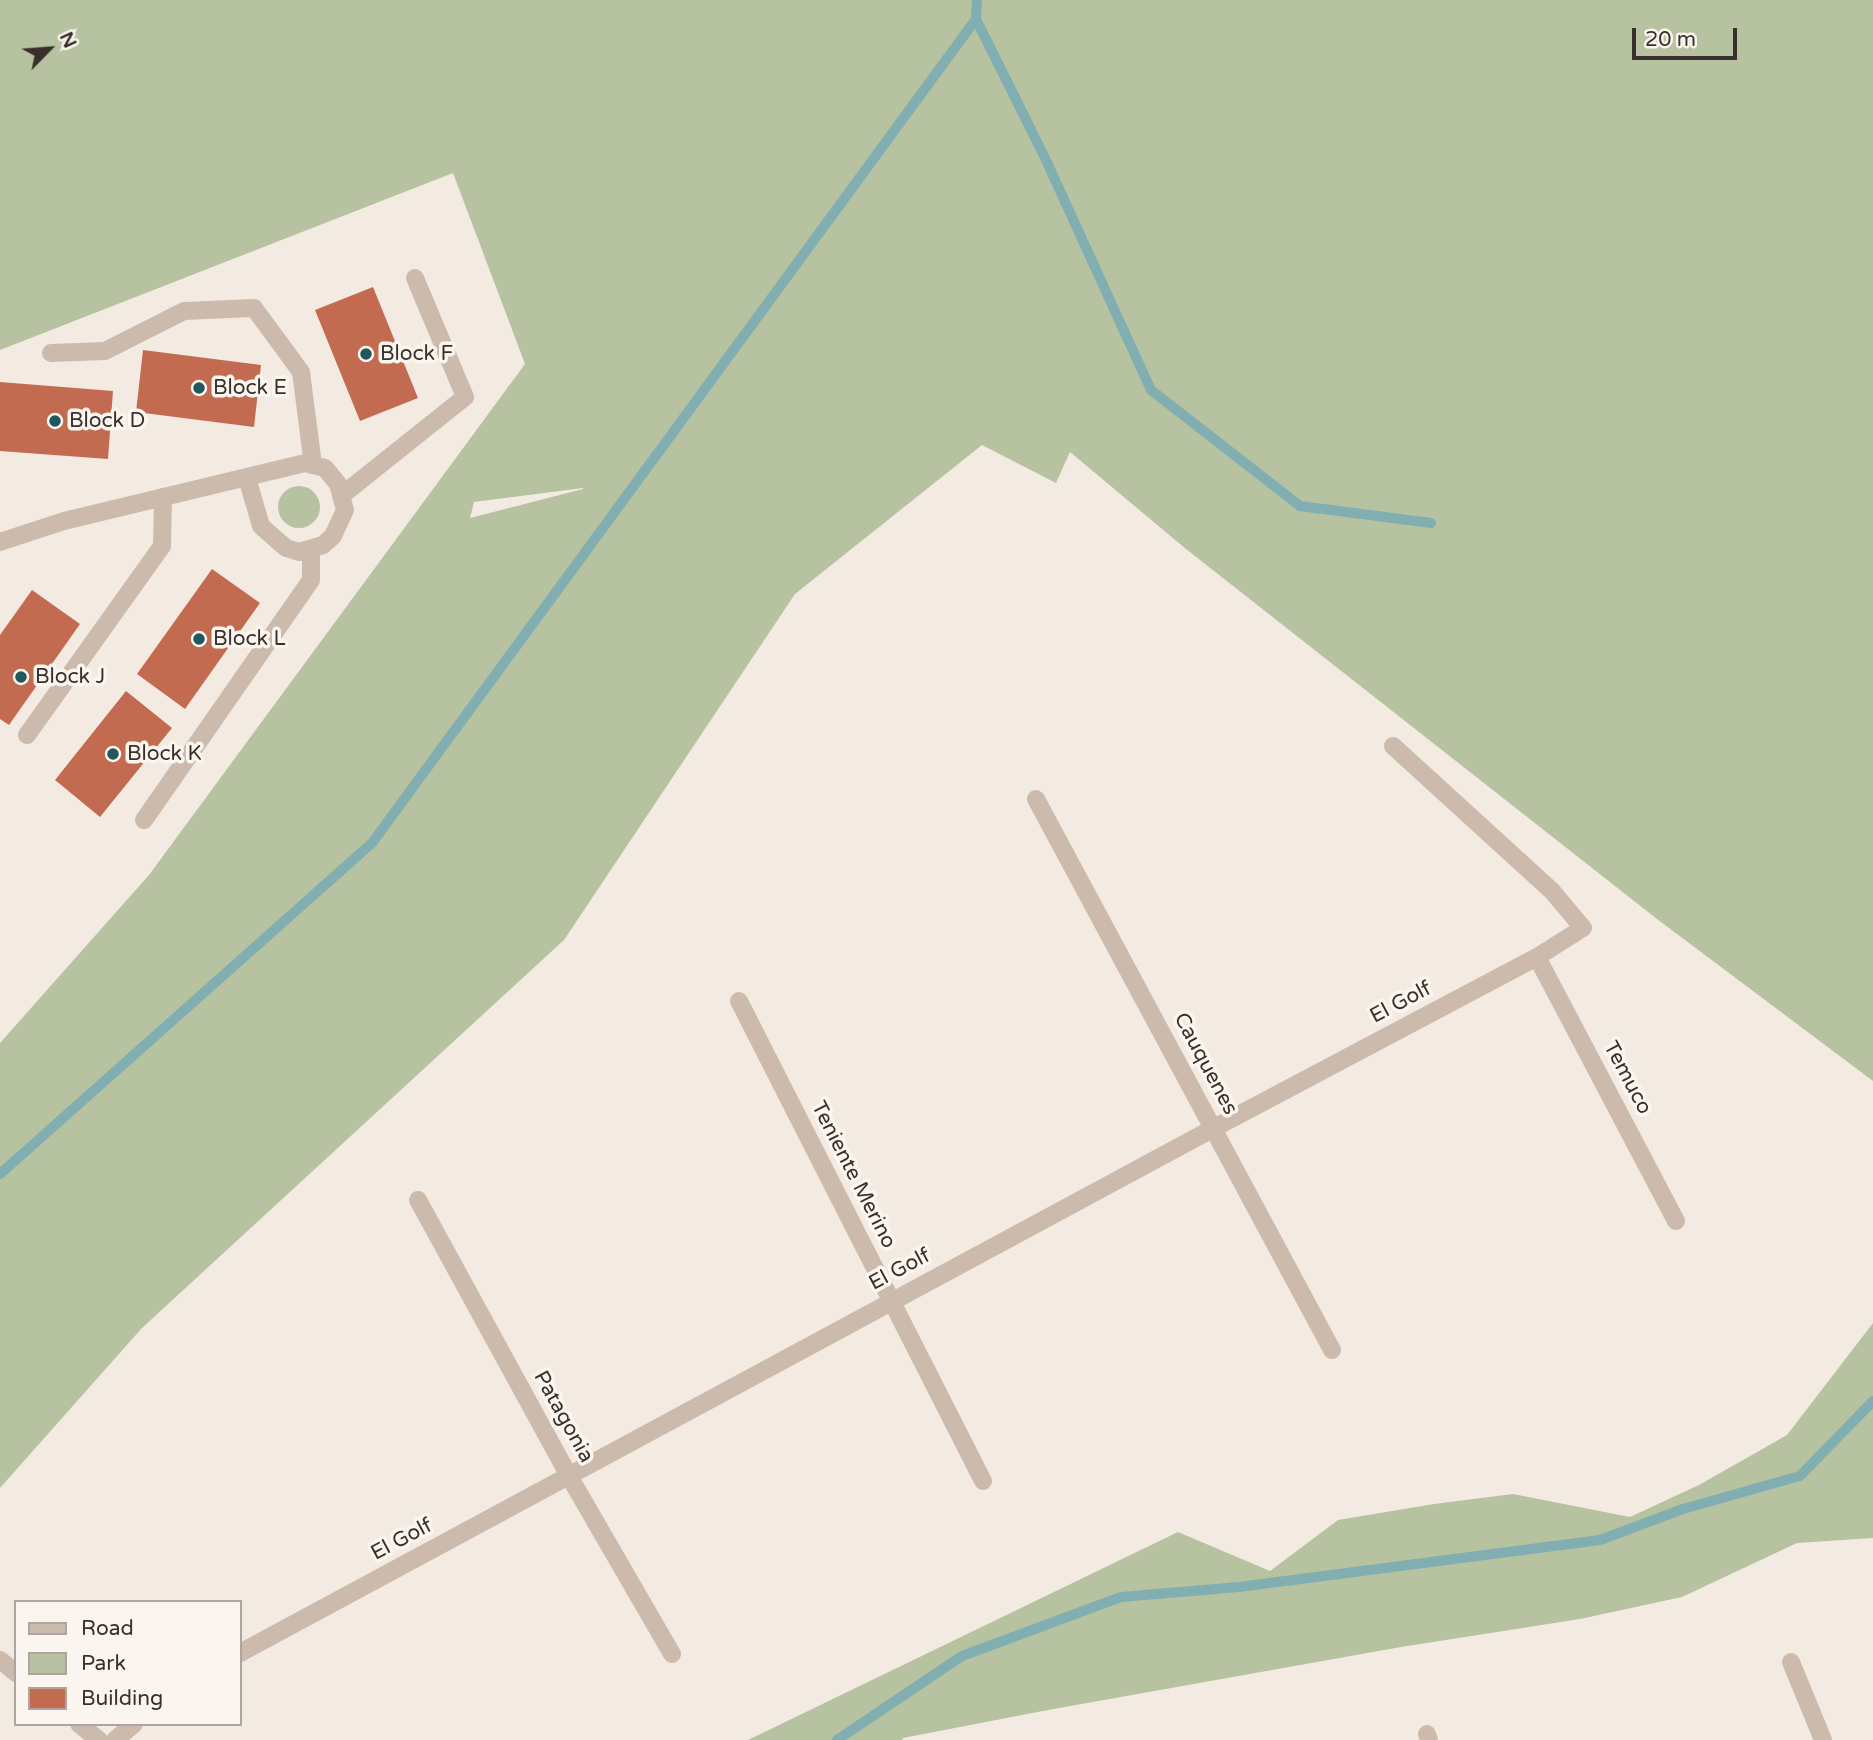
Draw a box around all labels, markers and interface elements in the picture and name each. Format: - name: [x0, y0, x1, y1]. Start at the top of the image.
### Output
- north arrow: [14, 14, 84, 84]
- scale bar: [1635, 14, 1740, 58]
- text: 20 m: [1645, 27, 1696, 52]
- text: N: [55, 29, 81, 52]
- place label: Block F: [380, 341, 453, 367]
- marker: Block F: [358, 346, 374, 362]
- place label: Block E: [213, 375, 287, 401]
- marker: Block E: [191, 380, 207, 396]
- place label: Block D: [69, 408, 145, 434]
- marker: Block D: [47, 413, 63, 429]
- place label: Block L: [213, 626, 286, 652]
- marker: Block L: [191, 631, 207, 647]
- place label: Block J: [35, 664, 105, 690]
- marker: Block J: [13, 669, 29, 685]
- place label: Block K: [127, 741, 202, 767]
- marker: Block K: [105, 746, 121, 762]
- street label: El Golf: [1366, 976, 1436, 1030]
- street label: Cauquenes: [1168, 1009, 1242, 1119]
- street label: Temuco: [1597, 1037, 1657, 1119]
- street label: Teniente Merino: [805, 1097, 901, 1253]
- street label: El Golf: [865, 1243, 935, 1297]
- street label: Patagonia: [528, 1367, 598, 1467]
- street label: El Golf: [367, 1513, 437, 1567]
- legend: [14, 1600, 242, 1726]
- text: Road: [81, 1616, 134, 1641]
- text: Park: [81, 1651, 126, 1676]
- text: Building: [81, 1686, 163, 1711]

